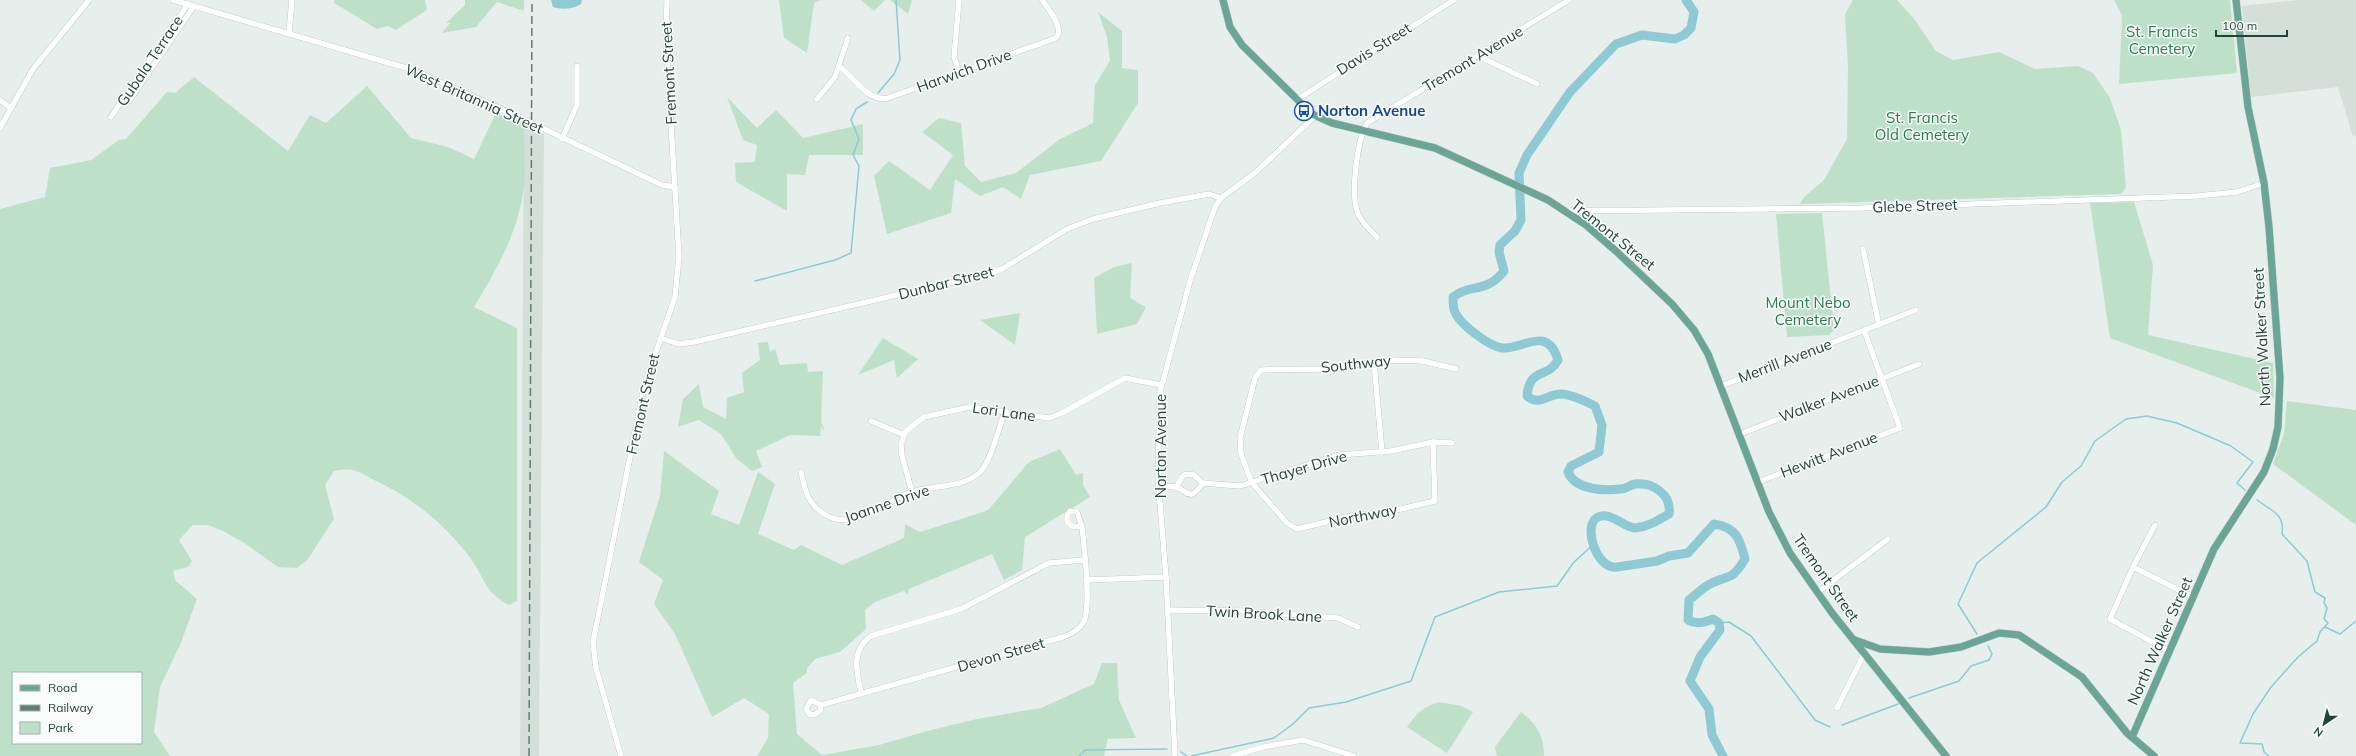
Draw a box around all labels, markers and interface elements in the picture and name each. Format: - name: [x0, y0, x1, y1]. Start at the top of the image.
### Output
- street label: Gubala Terrace: [112, 12, 187, 110]
- scale bar: [2216, 12, 2287, 38]
- street label: Davis Street: [1333, 18, 1415, 79]
- text: 100 m: [2222, 18, 2257, 33]
- street label: Fremont Street: [656, 21, 681, 125]
- street label: Tremont Avenue: [1419, 21, 1526, 96]
- park label: St. Francis Cemetery: [2126, 22, 2198, 58]
- street label: Harwich Drive: [914, 45, 1014, 96]
- street label: West Britannia Street: [402, 59, 546, 138]
- bus stop icon: Norton Avenue: [1293, 100, 1315, 122]
- place label: Norton Avenue: [1318, 101, 1425, 120]
- park label: St. Francis Old Cemetery: [1875, 108, 1969, 144]
- street label: Tremont Street: [1567, 195, 1659, 274]
- street label: Glebe Street: [1872, 195, 1958, 216]
- street label: Dunbar Street: [896, 262, 995, 304]
- street label: North Walker Street: [2248, 267, 2275, 407]
- park label: Mount Nebo Cemetery: [1766, 293, 1850, 329]
- street label: Merrill Avenue: [1735, 334, 1834, 387]
- street label: Southway: [1320, 350, 1392, 377]
- street label: Fremont Street: [622, 352, 663, 456]
- street label: Walker Avenue: [1776, 371, 1882, 426]
- street label: Norton Avenue: [1151, 394, 1170, 498]
- street label: Lori Lane: [971, 398, 1037, 425]
- street label: Hewitt Avenue: [1778, 427, 1880, 482]
- street label: Thayer Drive: [1259, 446, 1349, 489]
- street label: Joanne Drive: [842, 480, 932, 527]
- street label: Northway: [1327, 500, 1399, 531]
- street label: Tremont Street: [1789, 530, 1864, 625]
- street label: North Walker Street: [2123, 574, 2196, 708]
- street label: Twin Brook Lane: [1206, 601, 1322, 626]
- street label: Devon Street: [955, 633, 1047, 676]
- legend: [12, 672, 142, 744]
- text: Road: [48, 680, 77, 695]
- text: Railway: [48, 700, 94, 715]
- north arrow: [2304, 704, 2344, 744]
- text: Park: [48, 720, 74, 735]
- text: N: [2311, 724, 2326, 740]

